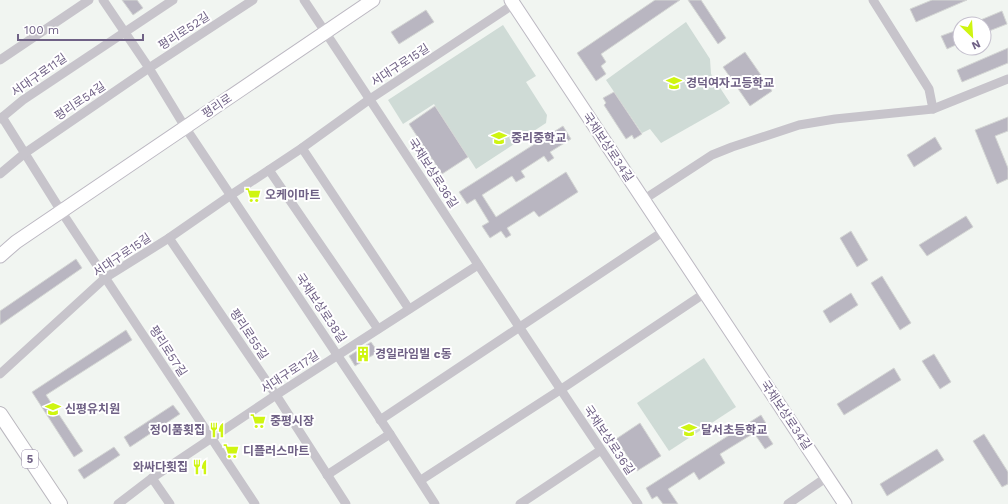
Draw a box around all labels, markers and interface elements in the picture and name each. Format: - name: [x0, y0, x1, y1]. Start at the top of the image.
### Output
- street label: 평리로52길: [156, 9, 212, 53]
- scale bar: [18, 16, 143, 42]
- north arrow: [952, 16, 992, 56]
- text: 100 m: [24, 23, 59, 37]
- text: N: [970, 37, 982, 52]
- street label: 서대구로15길: [368, 41, 432, 89]
- street label: 서대구로11길: [9, 51, 69, 99]
- school or university icon: 경덕여자고등학교: [665, 74, 683, 92]
- place label: 경덕여자고등학교: [686, 76, 774, 90]
- street label: 평리로54길: [52, 79, 108, 123]
- street label: 평리로: [199, 91, 235, 121]
- street label: 국채보상로34길: [580, 110, 636, 184]
- school or university icon: 중리중학교: [490, 129, 508, 147]
- place label: 중리중학교: [511, 131, 566, 145]
- street label: 국채보상로36길: [405, 135, 461, 211]
- supermarket icon: 오케이마트: [244, 186, 262, 204]
- place label: 오케이마트: [265, 188, 320, 202]
- street label: 서대구로15길: [90, 230, 154, 280]
- street label: 국채보상로38길: [293, 271, 349, 345]
- street label: 평리로55길: [227, 306, 271, 362]
- street label: 평리로57길: [146, 323, 190, 379]
- building icon: 경일라임빌 c동: [354, 345, 372, 363]
- place label: 경일라임빌 c동: [375, 347, 451, 361]
- street label: 서대구로17길: [258, 348, 322, 396]
- street label: 국채보상로34길: [758, 378, 814, 452]
- school or university icon: 신평유치원: [44, 400, 62, 418]
- place label: 신평유치원: [65, 402, 120, 416]
- street label: 국채보상로36길: [581, 403, 637, 477]
- supermarket icon: 중평시장: [249, 412, 267, 430]
- place label: 중평시장: [270, 414, 314, 428]
- restaurant icon: 정이품횟집: [208, 421, 226, 439]
- school or university icon: 달서초등학교: [680, 421, 698, 439]
- place label: 정이품횟집: [150, 423, 205, 437]
- place label: 달서초등학교: [701, 423, 767, 437]
- supermarket icon: 디플러스마트: [222, 442, 240, 460]
- place label: 디플러스마트: [243, 444, 309, 458]
- road number: 5: [22, 450, 38, 468]
- restaurant icon: 와싸다횟집: [191, 458, 209, 476]
- place label: 와싸다횟집: [133, 460, 188, 474]

